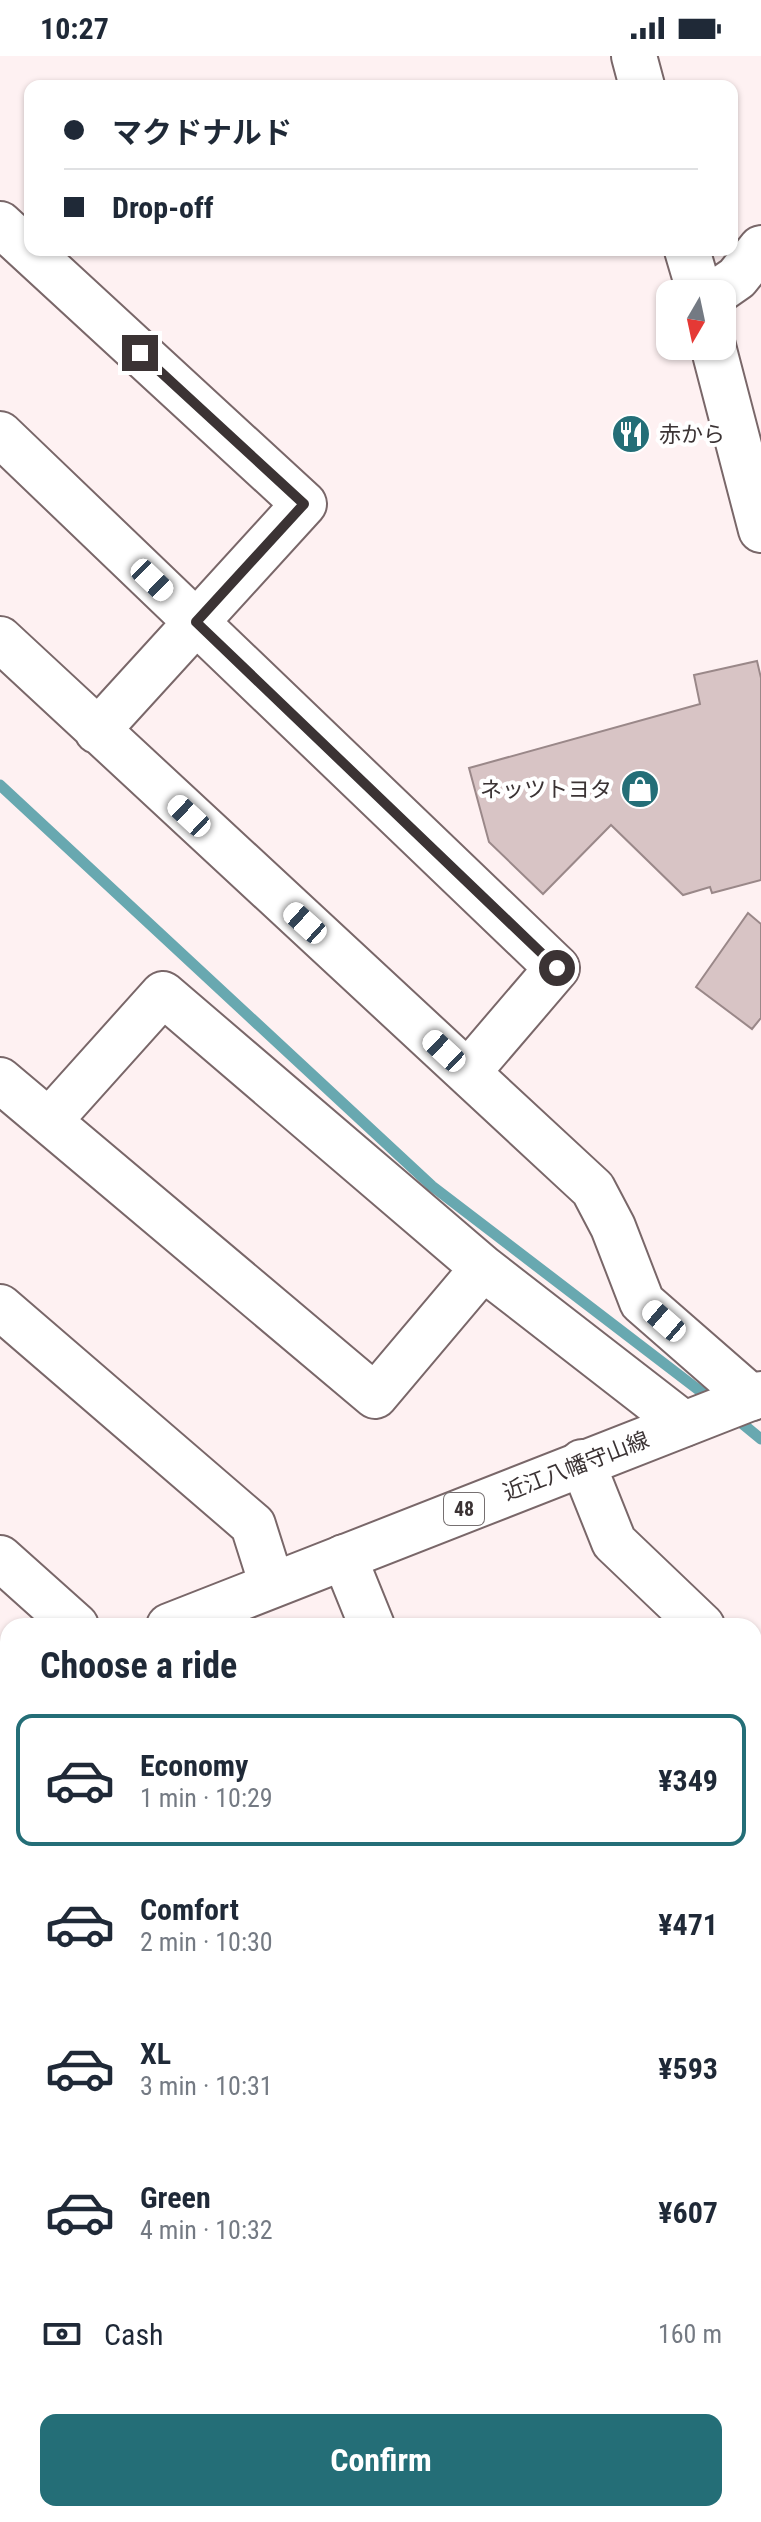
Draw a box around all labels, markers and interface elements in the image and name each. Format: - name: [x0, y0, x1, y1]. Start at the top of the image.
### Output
- text: 10:27: [40, 11, 109, 46]
- text: マクドナルド: [112, 115, 292, 150]
- text: Drop-off: [112, 190, 214, 225]
- north arrow: [656, 280, 736, 360]
- map controls: [656, 280, 736, 360]
- route end: [122, 335, 158, 371]
- restaurant icon: 赤から: [610, 413, 652, 455]
- place label: 赤から: [659, 422, 725, 447]
- car: [126, 555, 178, 605]
- shop icon: ネッツトヨタ: [619, 768, 661, 810]
- place label: ネッツトヨタ: [480, 777, 612, 802]
- car: [163, 791, 215, 841]
- car: [279, 898, 331, 948]
- route start: [539, 950, 575, 986]
- car: [418, 1026, 470, 1076]
- car: [638, 1296, 690, 1346]
- street label: 近江八幡守山線: [500, 1427, 652, 1505]
- road number: 48: [444, 1493, 484, 1525]
- text: Choose a ride: [40, 1645, 237, 1687]
- icon: car: [44, 1744, 116, 1816]
- text: Economy: [140, 1748, 248, 1783]
- text: ¥349: [658, 1763, 718, 1798]
- text: 1 min · 10:29: [140, 1783, 273, 1813]
- icon: car: [44, 1888, 116, 1960]
- text: Comfort: [140, 1892, 239, 1927]
- text: ¥471: [658, 1907, 718, 1942]
- text: 2 min · 10:30: [140, 1927, 273, 1957]
- icon: car: [44, 2032, 116, 2104]
- text: XL: [140, 2036, 171, 2071]
- text: ¥593: [658, 2051, 718, 2086]
- text: 3 min · 10:31: [140, 2071, 273, 2101]
- icon: car: [44, 2176, 116, 2248]
- text: Green: [140, 2180, 211, 2215]
- text: ¥607: [658, 2195, 718, 2230]
- text: 4 min · 10:32: [140, 2215, 273, 2245]
- icon: cash: [40, 2312, 84, 2356]
- text: Cash: [104, 2317, 164, 2352]
- text: 160 m: [658, 2319, 722, 2349]
- button: Confirm: [40, 2414, 722, 2506]

